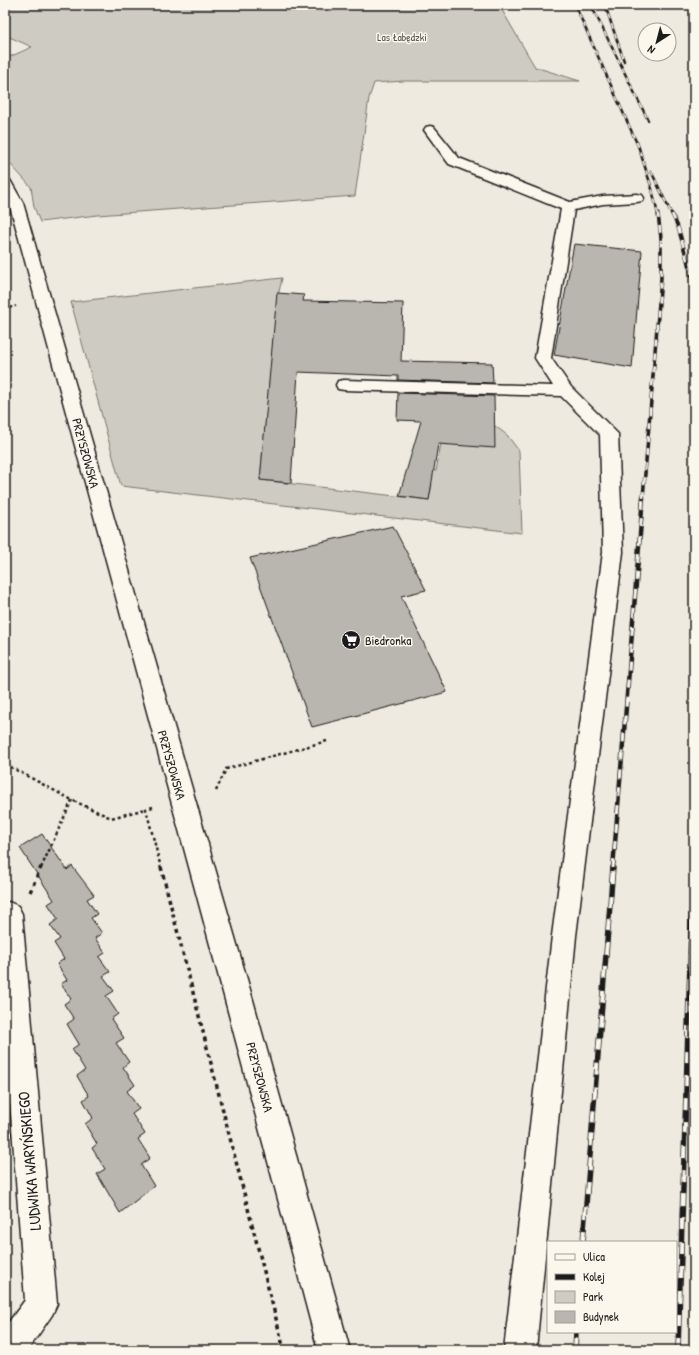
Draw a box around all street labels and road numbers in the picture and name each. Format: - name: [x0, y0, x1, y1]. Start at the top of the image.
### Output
- street label: PRZYSZOWSKA: [68, 416, 104, 490]
- street label: PRZYSZOWSKA: [154, 728, 191, 802]
- street label: PRZYSZOWSKA: [242, 1040, 278, 1114]
- street label: LUDWIKA WARYŃSKIEGO: [12, 1090, 46, 1231]

